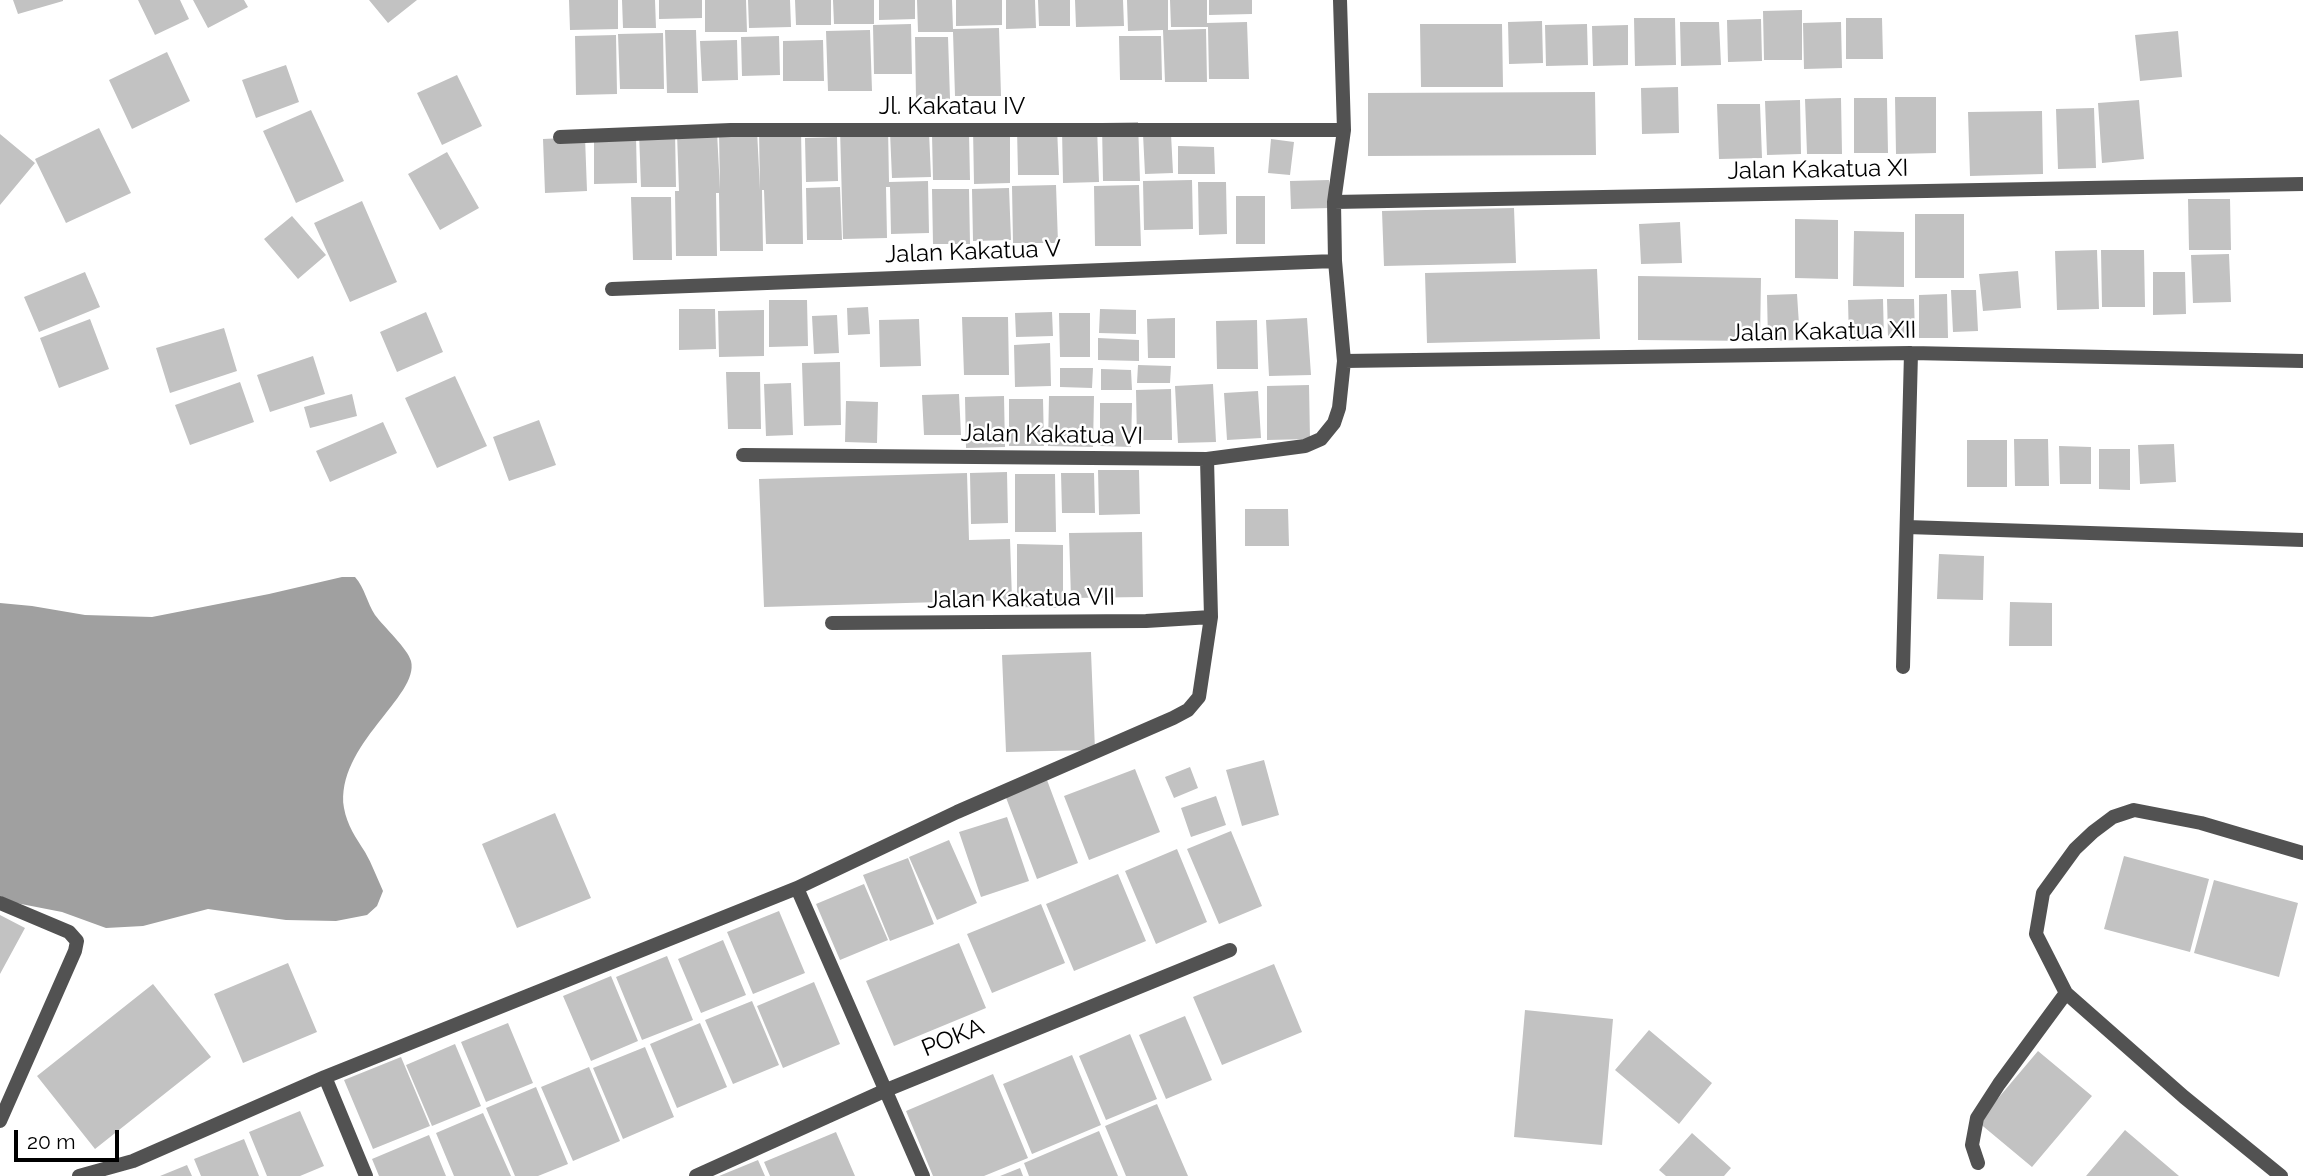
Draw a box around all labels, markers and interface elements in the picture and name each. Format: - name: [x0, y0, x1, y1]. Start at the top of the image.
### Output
- street label: Jl. Kakatau IV: [879, 93, 1025, 121]
- street label: Jalan Kakatua XI: [1727, 154, 1909, 186]
- street label: Jalan Kakatua V: [885, 235, 1061, 269]
- street label: Jalan Kakatua XII: [1729, 316, 1917, 348]
- street label: Jalan Kakatua VI: [961, 419, 1143, 451]
- street label: Jalan Kakatua VII: [927, 583, 1115, 615]
- street label: POKA: [918, 1013, 988, 1063]
- scale bar: [18, 1116, 122, 1160]
- text: 20 m: [27, 1129, 75, 1154]

